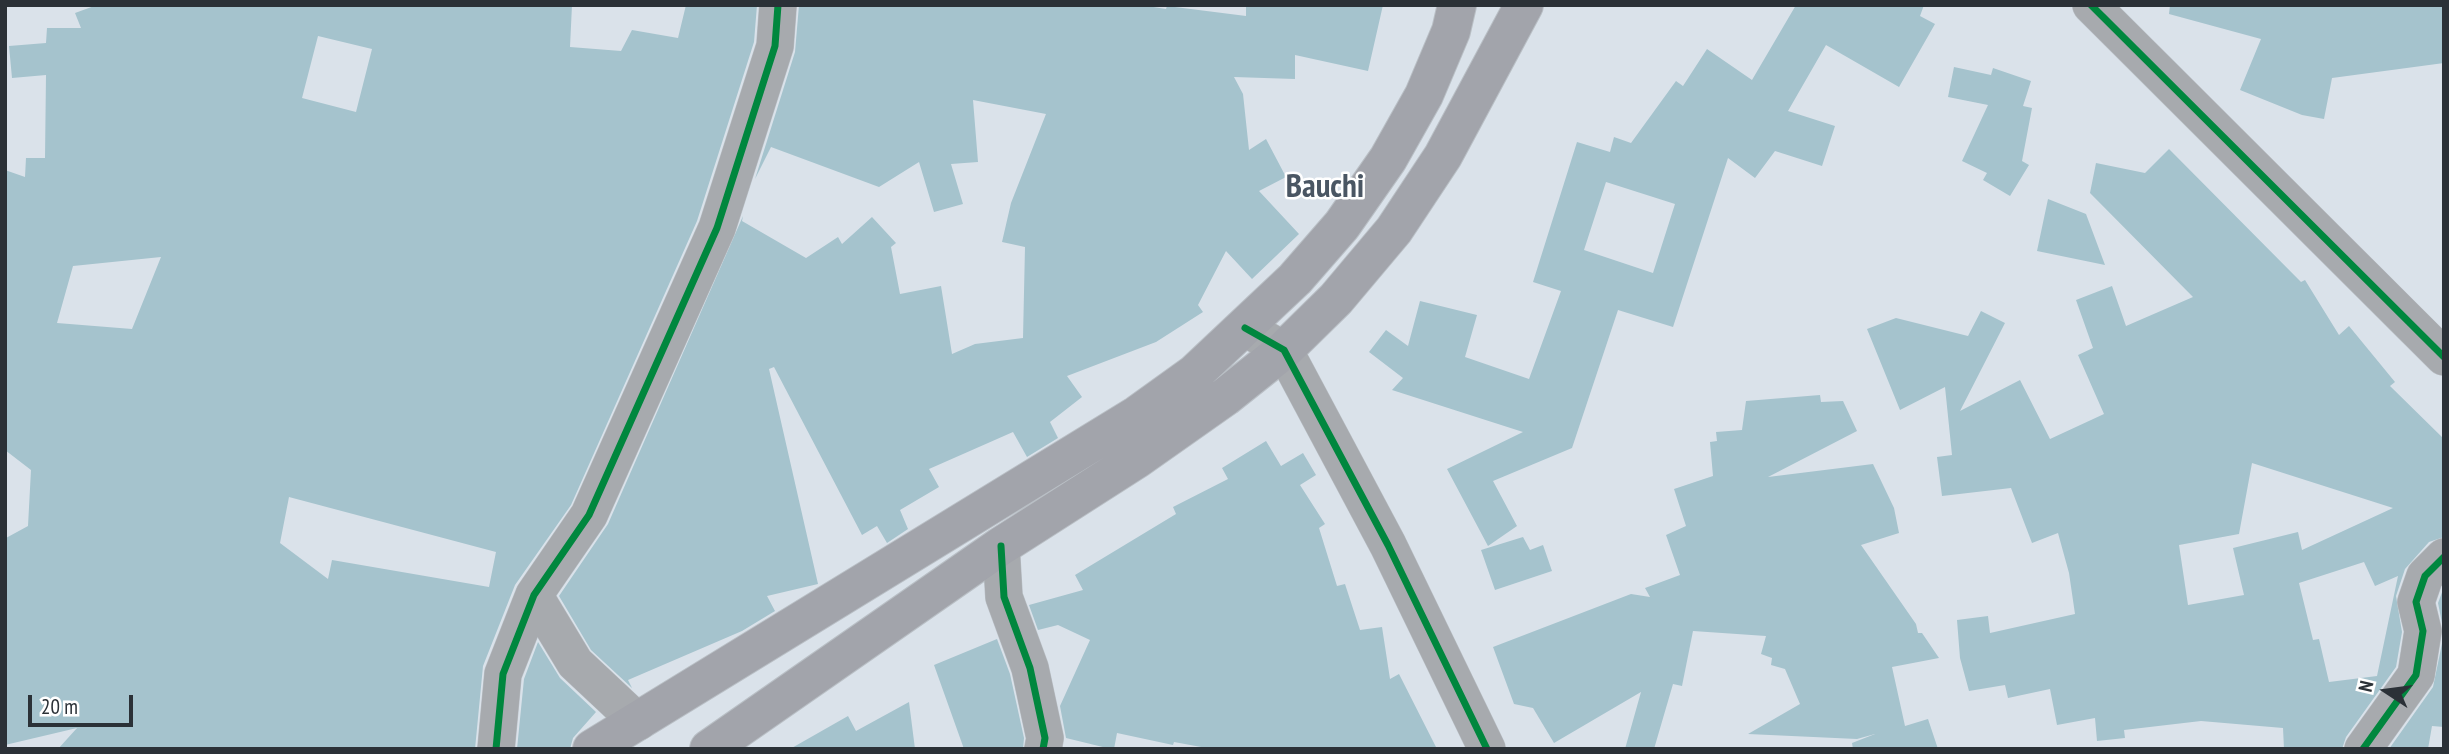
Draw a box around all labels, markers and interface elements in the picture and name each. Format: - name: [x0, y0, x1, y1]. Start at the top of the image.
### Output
- district label: Bauchi: [1286, 168, 1364, 208]
- north arrow: [2351, 656, 2421, 726]
- text: N: [2353, 679, 2378, 694]
- scale bar: [32, 680, 136, 724]
- text: 20 m: [41, 693, 78, 720]

